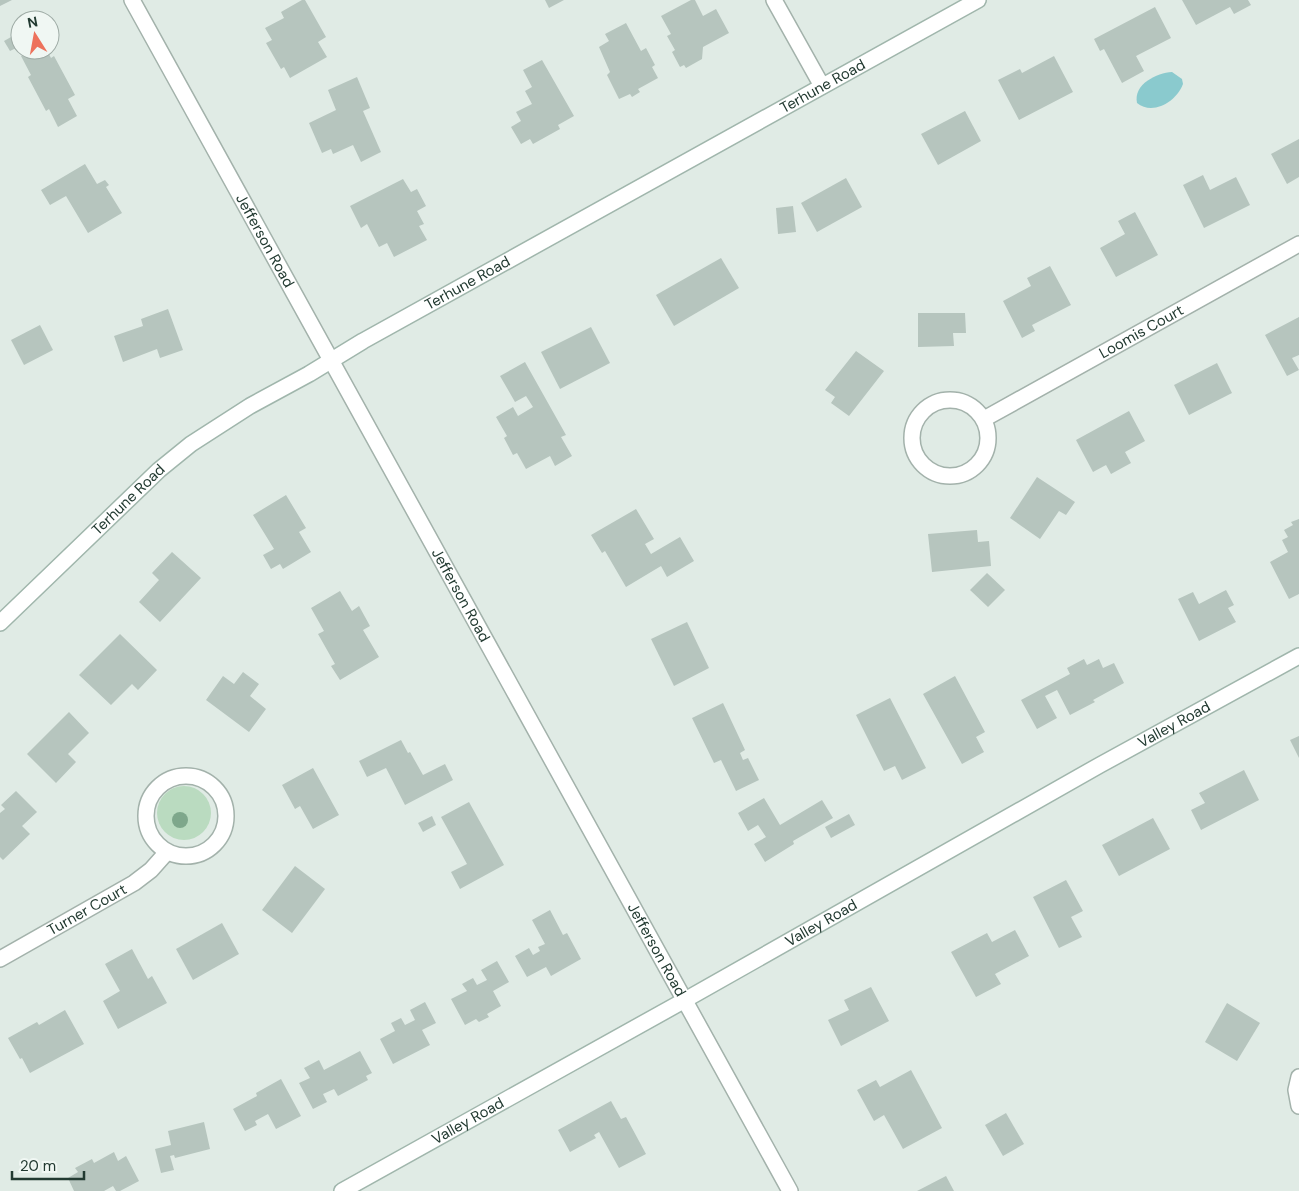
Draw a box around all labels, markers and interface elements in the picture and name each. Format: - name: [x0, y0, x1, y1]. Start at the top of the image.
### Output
- north arrow: [10, 10, 60, 60]
- text: N: [26, 12, 39, 32]
- street label: Terhune Road: [776, 54, 869, 118]
- street label: Jefferson Road: [231, 190, 299, 291]
- street label: Terhune Road: [421, 251, 514, 315]
- street label: Loomis Court: [1096, 300, 1187, 363]
- street label: Terhune Road: [87, 460, 169, 540]
- street label: Jefferson Road: [427, 545, 495, 646]
- street label: Valley Road: [1134, 697, 1214, 752]
- street label: Turner Court: [44, 879, 130, 940]
- street label: Valley Road: [782, 895, 861, 951]
- street label: Jefferson Road: [623, 899, 691, 1000]
- street label: Valley Road: [428, 1093, 507, 1149]
- scale bar: [12, 1148, 85, 1180]
- text: 20 m: [20, 1156, 56, 1176]

